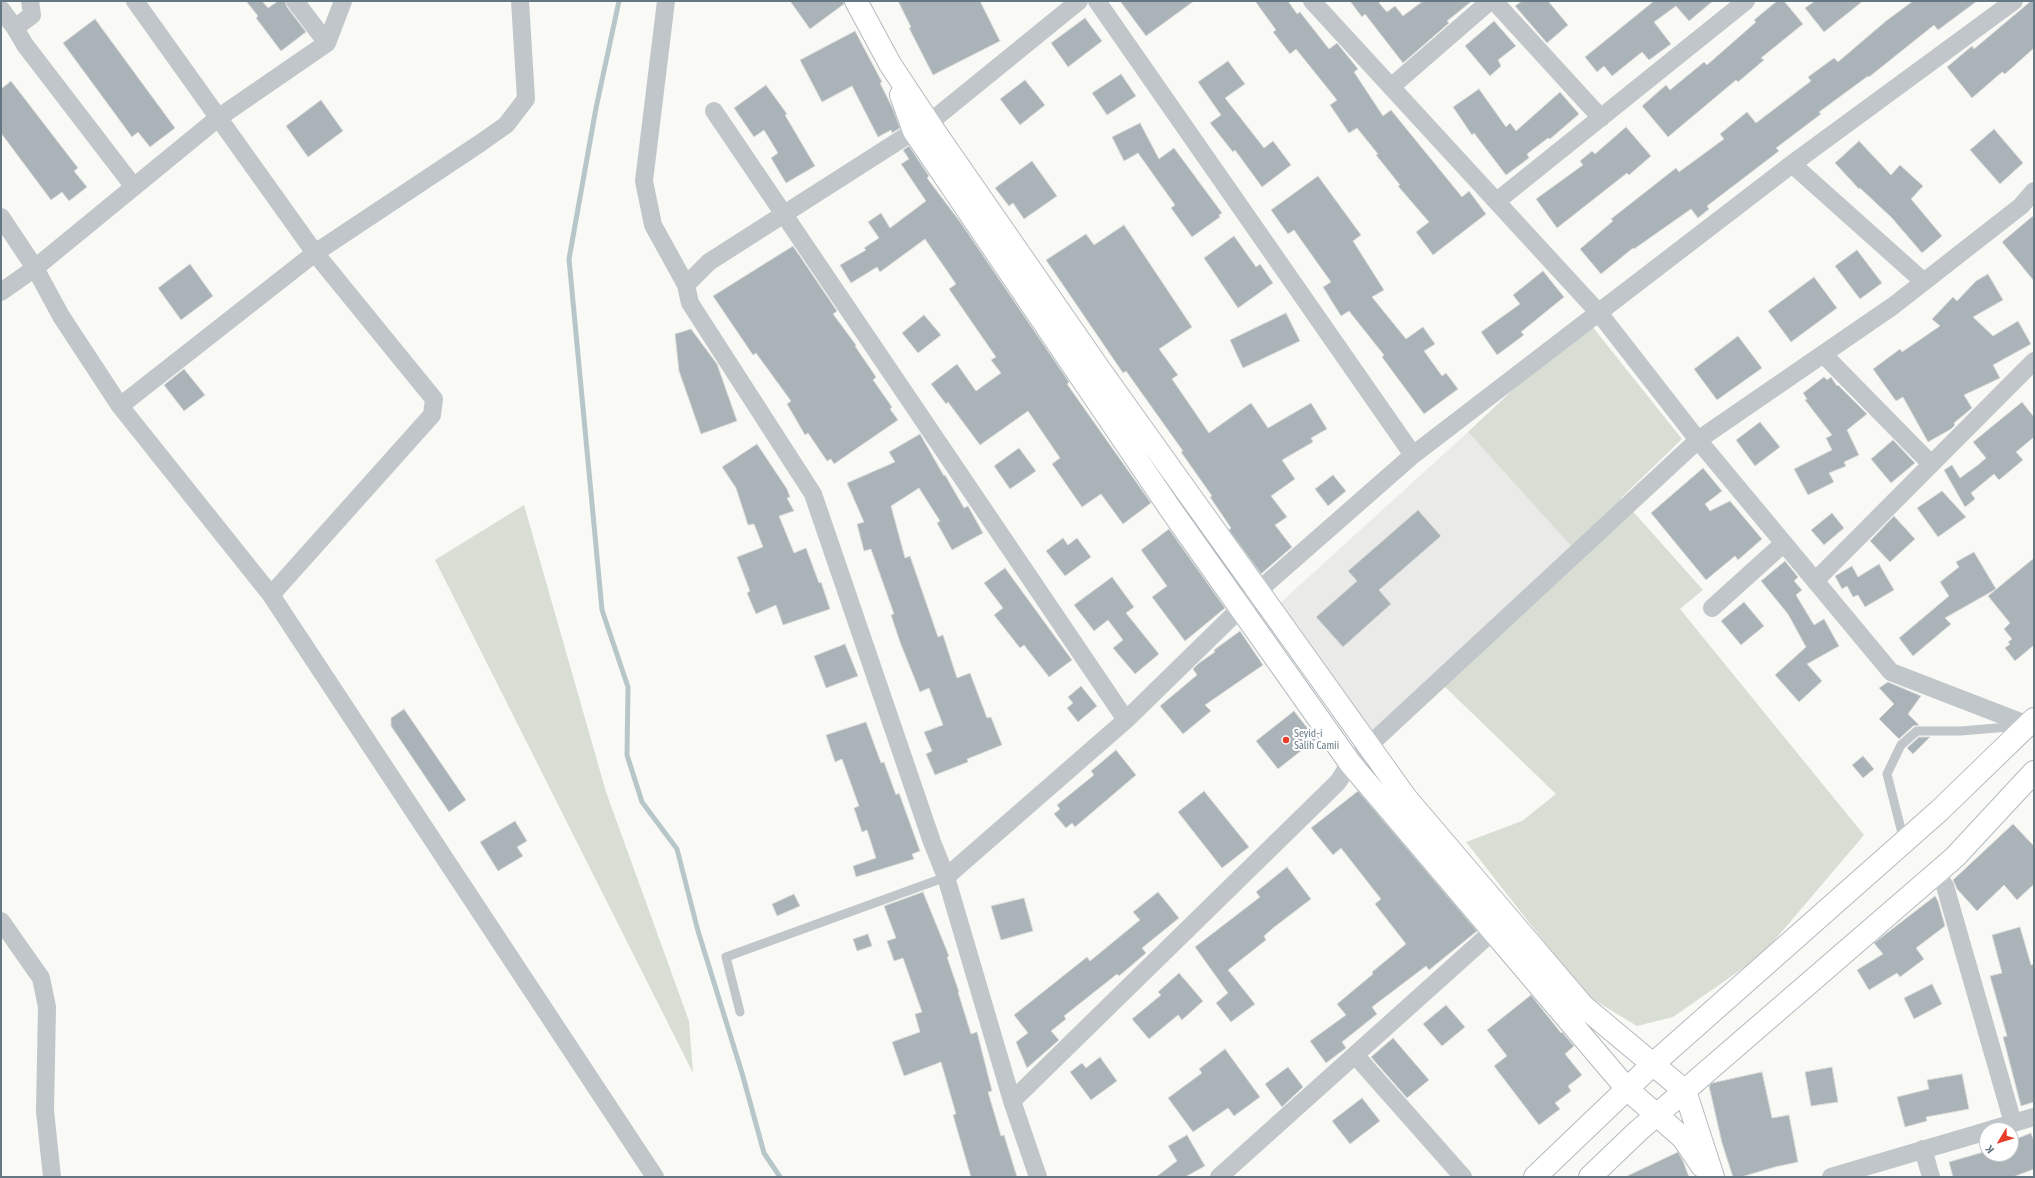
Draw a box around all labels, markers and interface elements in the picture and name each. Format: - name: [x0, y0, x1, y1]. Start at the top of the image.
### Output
- place label: Seyid-i Salih Camii: [1294, 728, 1339, 752]
- marker: Seyid-i Salih Camii: [1281, 735, 1291, 745]
- north arrow: [1979, 1122, 2019, 1162]
- text: K: [1983, 1143, 1997, 1156]

